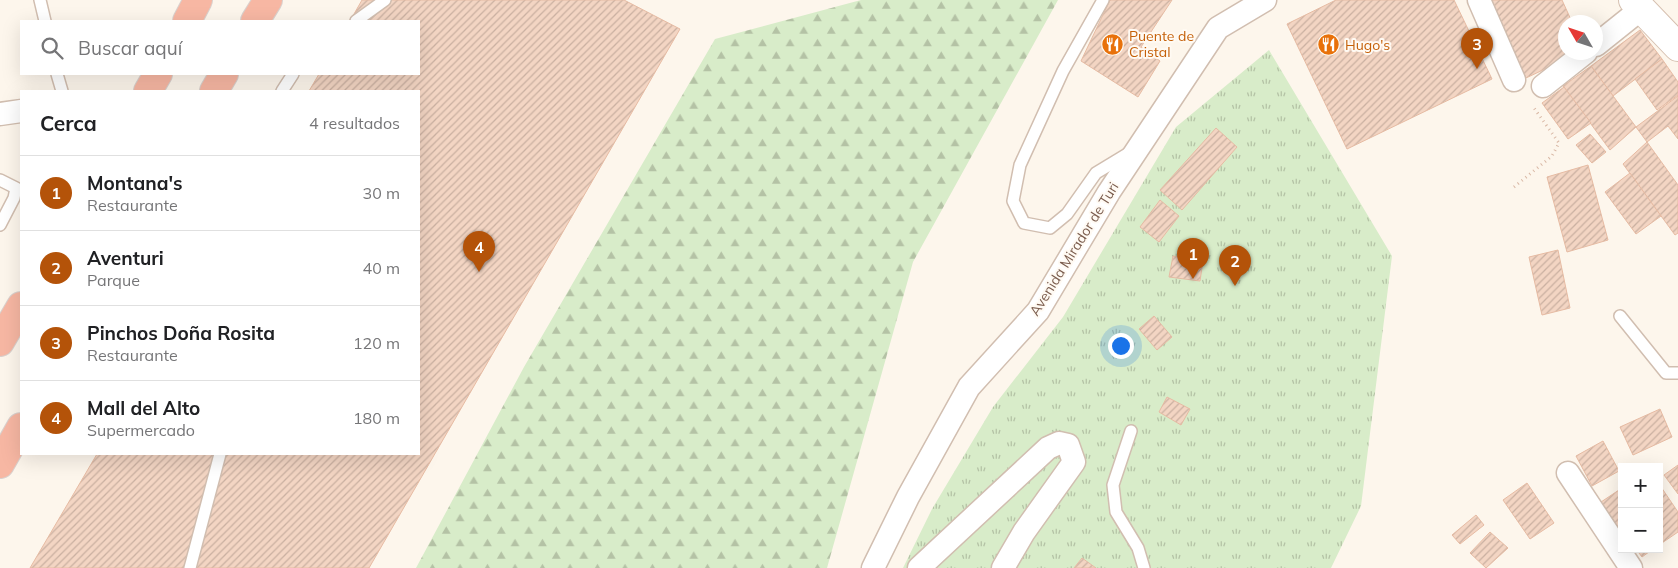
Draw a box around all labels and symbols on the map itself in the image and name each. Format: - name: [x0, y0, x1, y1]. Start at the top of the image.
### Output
- north arrow: [1558, 15, 1603, 60]
- place label: Puente de Cristal: [1129, 27, 1194, 61]
- pin: 3: [1461, 28, 1493, 69]
- restaurant icon: Puente de Cristal: [1101, 32, 1125, 56]
- restaurant icon: Hugo's: [1317, 33, 1341, 57]
- place label: Hugo's: [1345, 36, 1390, 54]
- street label: Avenida Mirador de Turi: [1025, 179, 1123, 319]
- pin: 4: [463, 231, 495, 272]
- pin: 1: [1177, 238, 1209, 279]
- pin: 2: [1219, 245, 1251, 286]
- your location: [1108, 333, 1134, 359]

